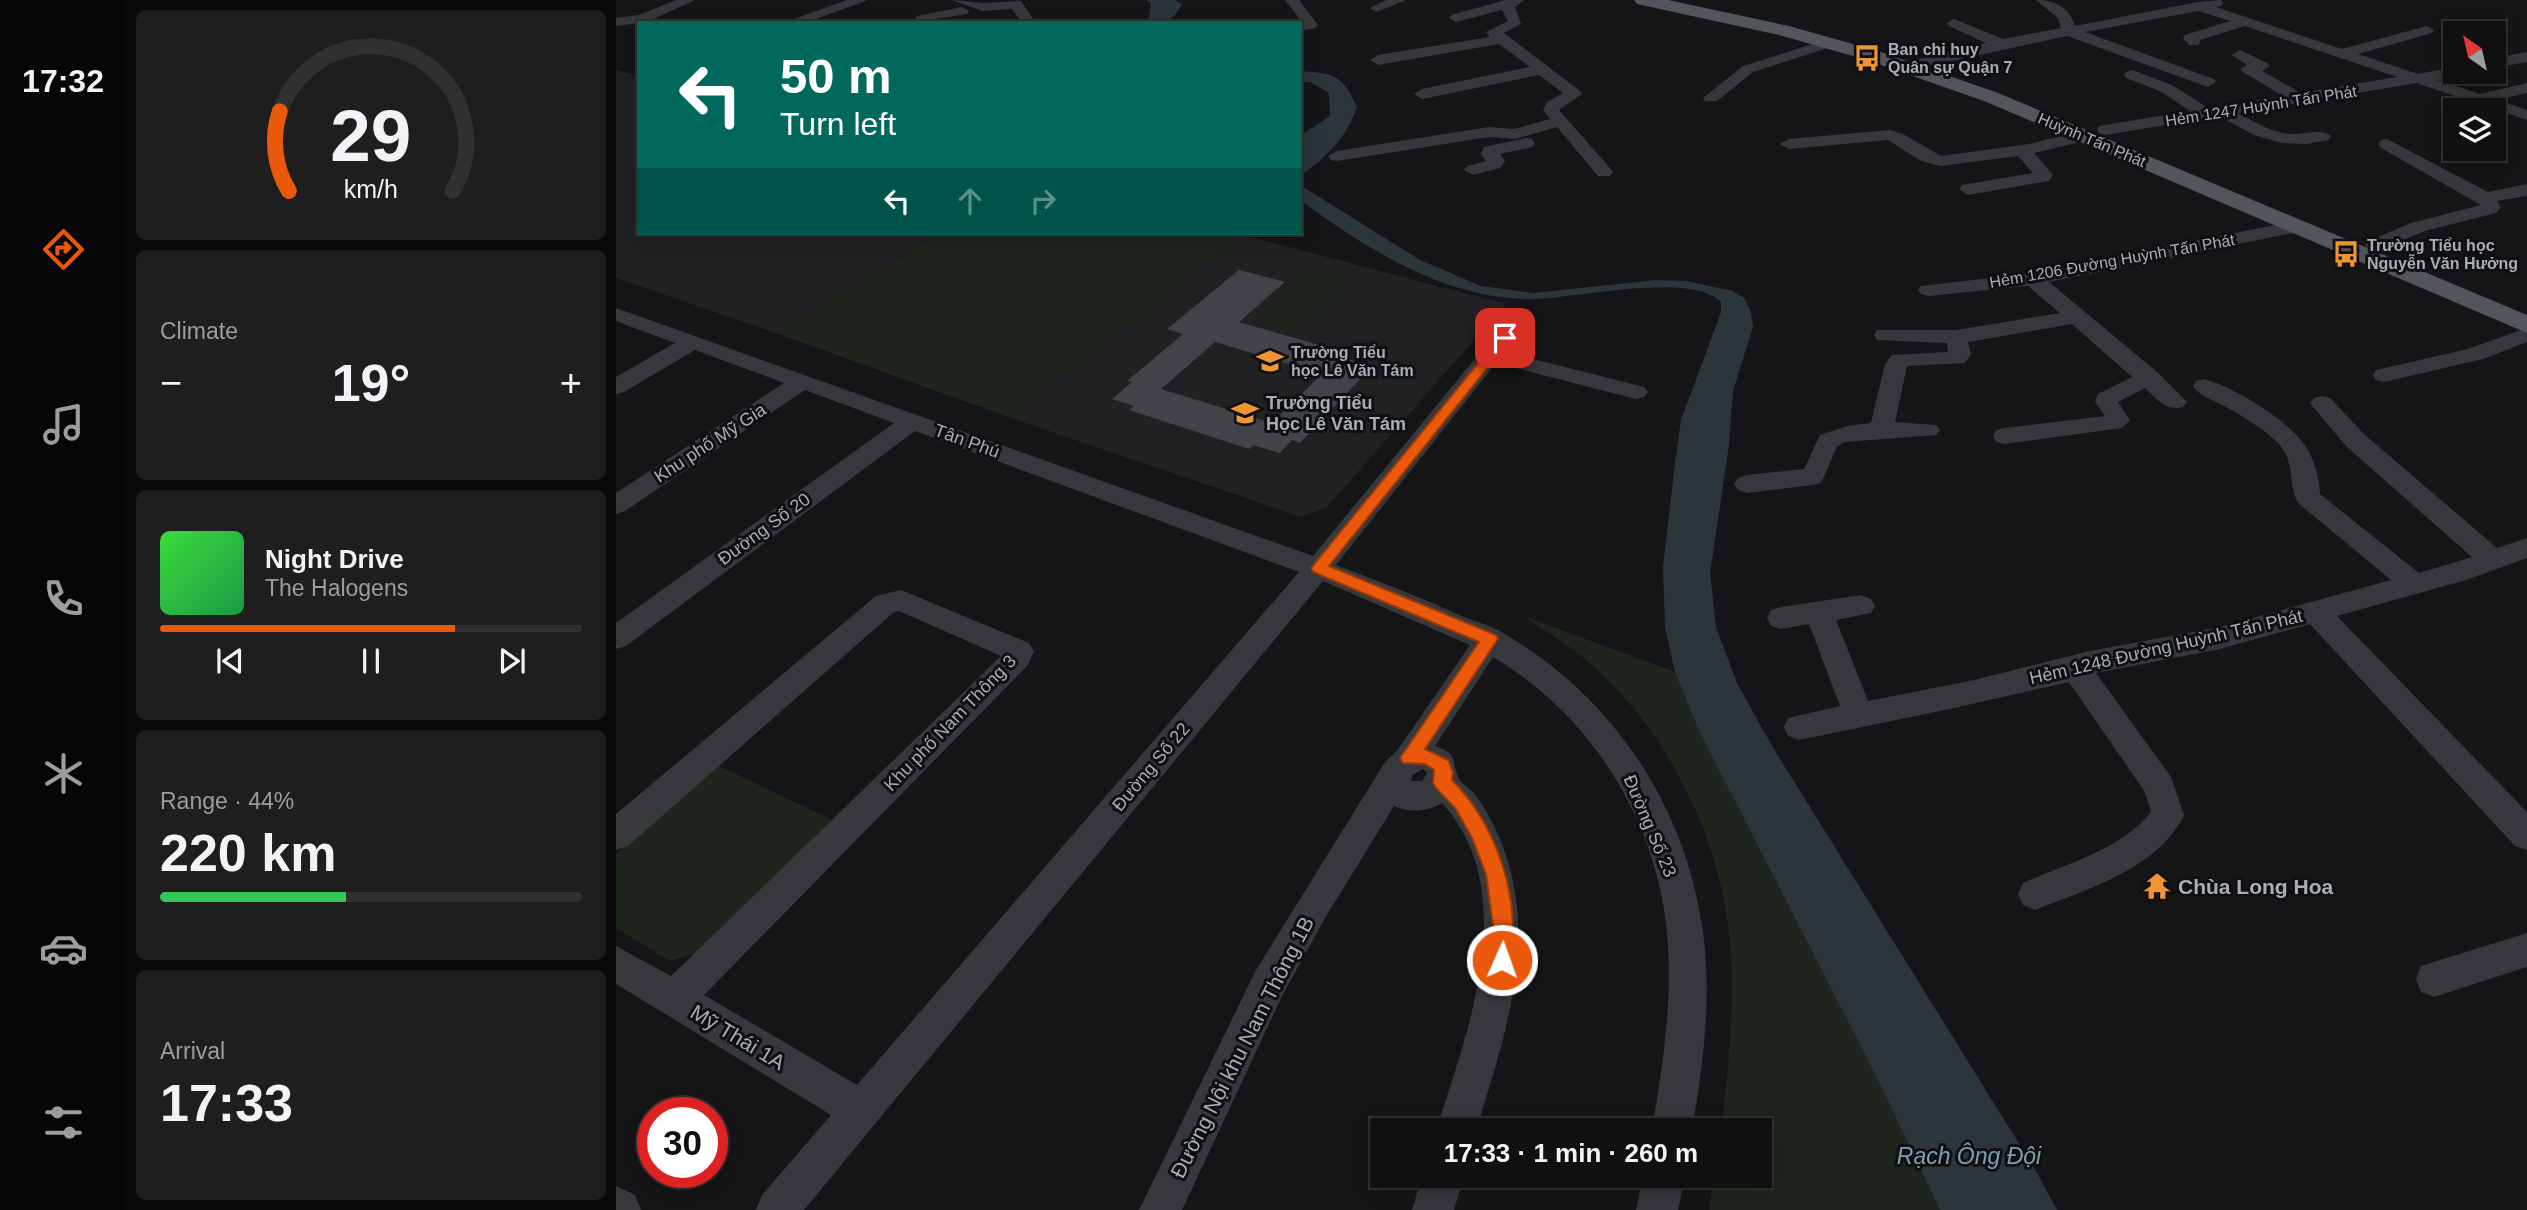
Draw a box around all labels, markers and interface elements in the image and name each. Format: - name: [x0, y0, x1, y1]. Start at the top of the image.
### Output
- north arrow: [2443, 21, 2506, 84]
- map controls: [2443, 21, 2506, 161]
- place label: Ban chỉ huy Quân sự Quận 7: [1888, 41, 2013, 76]
- bus stop icon: Ban chỉ huy Quân sự Quận 7: [1852, 43, 1882, 73]
- icon: left: [665, 49, 756, 140]
- text: 50 m: [780, 49, 892, 103]
- text: 17:32: [22, 63, 104, 99]
- street label: Hẻm 1247 Huỳnh Tấn Phát: [2164, 82, 2358, 130]
- text: 29: [331, 95, 411, 176]
- button: layers: [2443, 98, 2506, 161]
- text: Turn left: [780, 106, 896, 142]
- street label: Huỳnh Tấn Phát: [2036, 110, 2149, 171]
- text: km/h: [344, 175, 398, 203]
- icon: left: [878, 182, 916, 220]
- icon: ahead: [951, 182, 989, 220]
- icon: right: [1024, 182, 1062, 220]
- icon: directions: [39, 225, 88, 274]
- street label: Hẻm 1206 Đường Huỳnh Tấn Phát: [1988, 231, 2236, 291]
- place label: Trường Tiểu học Nguyễn Văn Hưởng: [2367, 237, 2518, 272]
- bus stop icon: Trường Tiểu học Nguyễn Văn Hưởng: [2331, 239, 2361, 269]
- pin: [1475, 308, 1535, 368]
- text: Climate: [160, 318, 238, 344]
- icon: arrive: [1486, 319, 1524, 357]
- place label: Trường Tiểu học Lê Văn Tám: [1291, 344, 1414, 379]
- school or university icon: Trường Tiểu học Lê Văn Tám: [1255, 346, 1285, 376]
- text: 19°: [332, 354, 410, 412]
- text: −: [160, 362, 182, 404]
- text: +: [560, 362, 582, 404]
- place label: Trường Tiểu Học Lê Văn Tám: [1266, 393, 1406, 434]
- school or university icon: Trường Tiểu Học Lê Văn Tám: [1230, 398, 1260, 428]
- street label: Khu phố Mỹ Gia: [650, 399, 770, 487]
- icon: music: [39, 400, 88, 449]
- street label: Tân Phú: [932, 420, 1002, 462]
- street label: Đường Số 20: [714, 489, 814, 569]
- text: Night Drive: [265, 544, 404, 574]
- icon: phone: [39, 574, 88, 623]
- text: The Halogens: [265, 575, 408, 601]
- street label: Hẻm 1248 Đường Huỳnh Tấn Phát: [2027, 606, 2305, 688]
- icon: previous: [211, 642, 249, 680]
- icon: pause: [352, 642, 390, 680]
- icon: next: [493, 642, 531, 680]
- street label: Khu phố Nam Thông 3: [880, 651, 1020, 795]
- street label: Đường Số 22: [1108, 719, 1194, 815]
- icon: climate: [39, 749, 88, 798]
- street label: Đường Số 23: [1620, 772, 1680, 880]
- text: Range · 44%: [160, 788, 294, 814]
- text: 220 km: [160, 824, 336, 882]
- temple icon: Chùa Long Hoa: [2142, 871, 2172, 901]
- place label: Chùa Long Hoa: [2178, 875, 2333, 898]
- street label: Đường Nội khu Nam Thông 1B: [1166, 913, 1318, 1181]
- position arrow: [1465, 923, 1539, 997]
- icon: car: [39, 924, 88, 973]
- street label: Mỹ Thái 1A: [687, 1000, 789, 1074]
- text: Arrival: [160, 1038, 225, 1064]
- text: 17:33: [160, 1074, 293, 1132]
- speed limit sign: 30: [637, 1097, 728, 1188]
- icon: filters: [39, 1098, 88, 1147]
- text: 17:33 · 1 min · 260 m: [1444, 1138, 1698, 1168]
- water label: Rạch Ông Đội: [1897, 1142, 2042, 1169]

